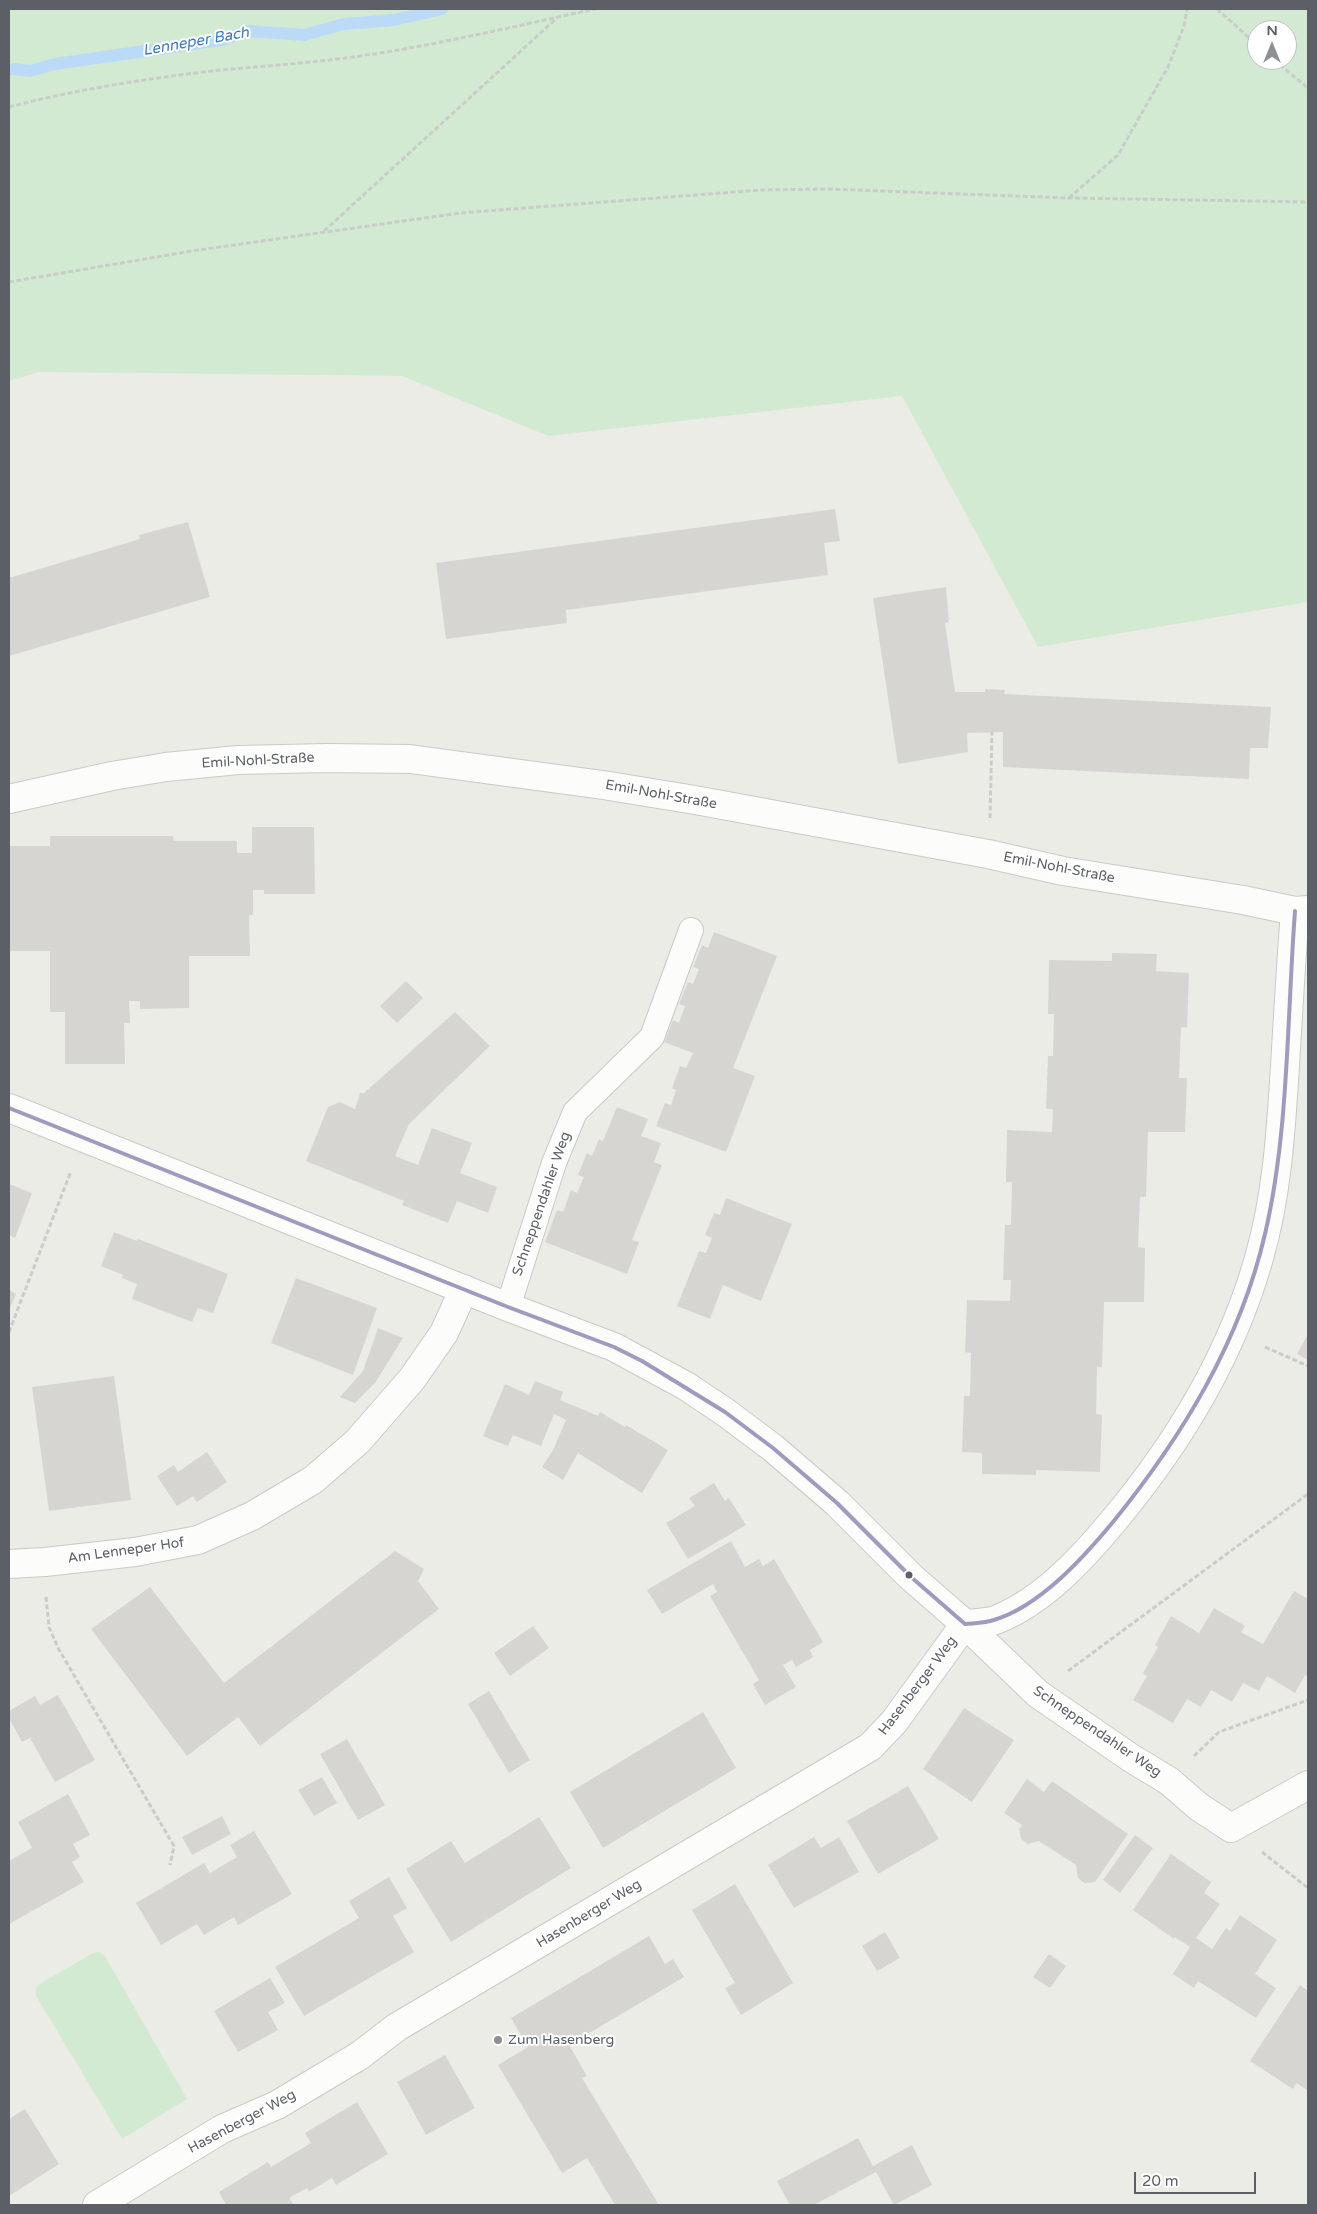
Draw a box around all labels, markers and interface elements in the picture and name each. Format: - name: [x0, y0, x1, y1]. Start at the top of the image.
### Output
- north arrow: [1247, 20, 1297, 70]
- text: N: [1266, 22, 1278, 39]
- water label: Lenneper Bach: [142, 24, 250, 60]
- street label: Emil-Nohl-Straße: [201, 750, 315, 772]
- street label: Emil-Nohl-Straße: [604, 777, 718, 813]
- street label: Emil-Nohl-Straße: [1002, 849, 1116, 887]
- street label: Schneppendahler Weg: [509, 1130, 575, 1278]
- street label: Am Lenneper Hof: [67, 1534, 185, 1568]
- unlabelled marker: [904, 1570, 914, 1580]
- street label: Hasenberger Weg: [875, 1633, 961, 1739]
- street label: Schneppendahler Weg: [1030, 1683, 1164, 1781]
- street label: Hasenberger Weg: [533, 1876, 645, 1952]
- place label: Zum Hasenberg: [508, 2032, 614, 2048]
- marker: Zum Hasenberg: [492, 2034, 504, 2046]
- street label: Hasenberger Weg: [185, 2087, 299, 2157]
- scale bar: [1137, 2162, 1260, 2194]
- text: 20 m: [1142, 2172, 1179, 2190]

